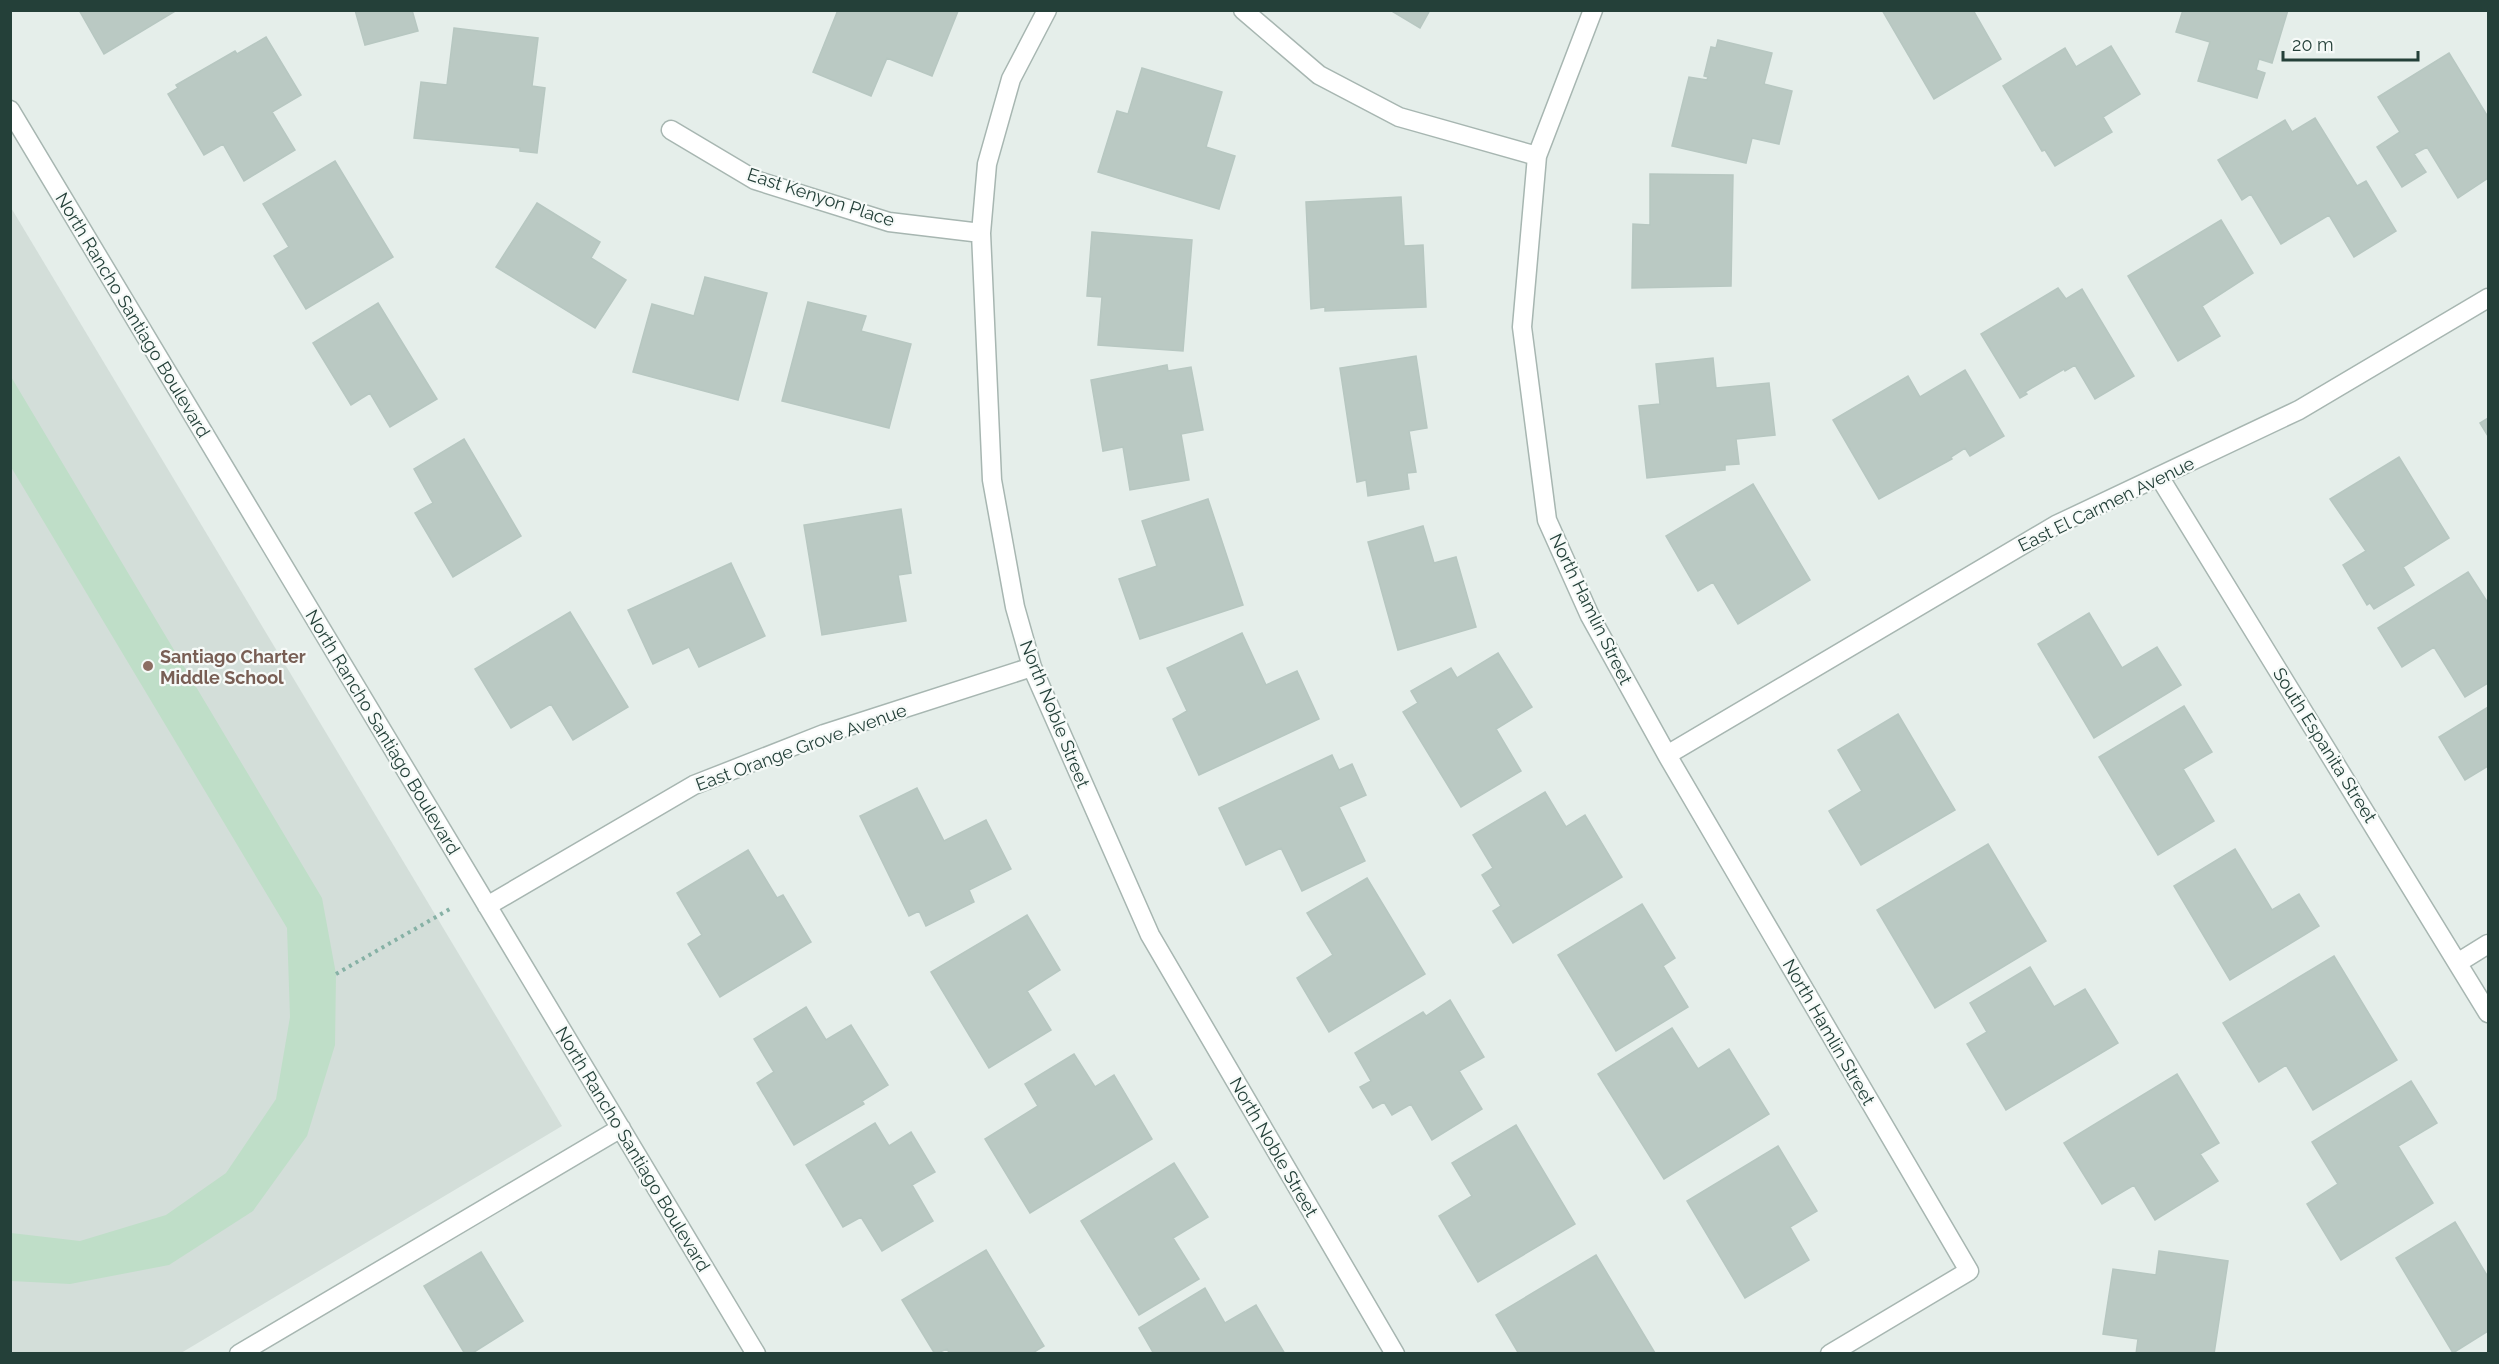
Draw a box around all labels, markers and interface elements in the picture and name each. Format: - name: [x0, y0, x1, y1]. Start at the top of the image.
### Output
- scale bar: [2283, 24, 2418, 62]
- text: 20 m: [2292, 34, 2334, 55]
- street label: East Kenyon Place: [745, 163, 898, 231]
- street label: North Rancho Santiago Boulevard: [51, 189, 215, 441]
- street label: East El Carmen Avenue: [2015, 452, 2198, 556]
- street label: North Hamlin Street: [1545, 530, 1637, 688]
- street label: North Rancho Santiago Boulevard: [301, 606, 465, 858]
- street label: North Noble Street: [1016, 637, 1094, 791]
- place label: Santiago Charter Middle School: [160, 646, 306, 688]
- marker: Santiago Charter Middle School: [141, 659, 155, 673]
- street label: South Espanita Street: [2269, 664, 2381, 826]
- street label: East Orange Grove Avenue: [693, 699, 910, 795]
- street label: North Hamlin Street: [1779, 955, 1879, 1109]
- street label: North Rancho Santiago Boulevard: [551, 1023, 715, 1275]
- street label: North Noble Street: [1226, 1074, 1322, 1220]

